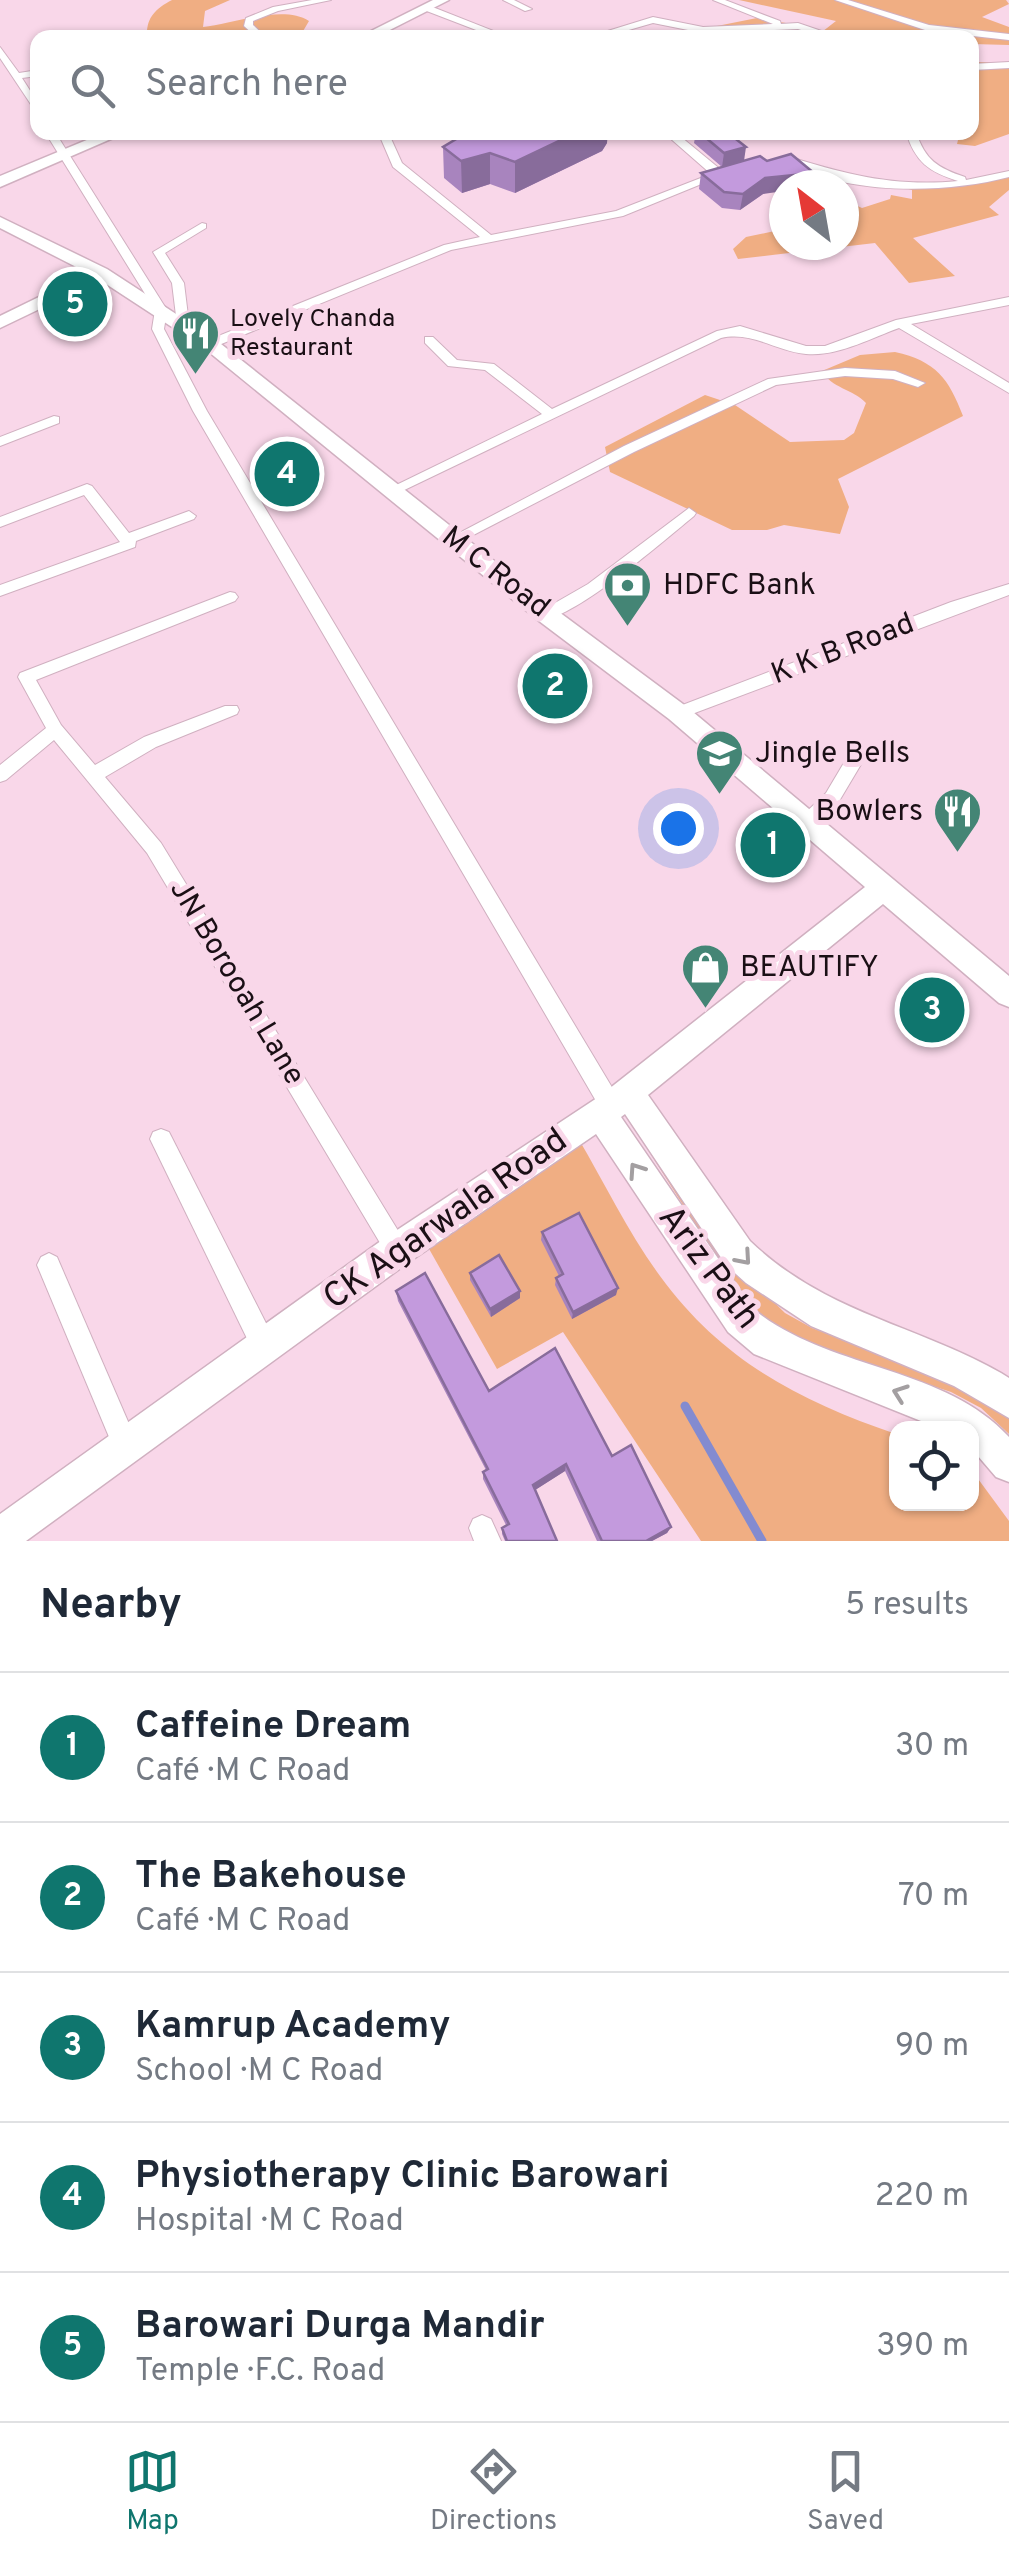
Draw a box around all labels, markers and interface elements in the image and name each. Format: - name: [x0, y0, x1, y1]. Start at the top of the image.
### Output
- search box: [30, 30, 979, 140]
- icon: search: [65, 58, 120, 113]
- text: Search here: [145, 61, 348, 110]
- north arrow: [769, 170, 859, 260]
- pin: 5: [42, 266, 108, 342]
- place label: Lovely Chanda Restaurant: [230, 304, 395, 365]
- restaurant icon: Lovely Chanda Restaurant: [169, 308, 221, 376]
- pin: 4: [254, 436, 320, 512]
- street label: M C Road: [434, 519, 556, 627]
- bank icon: HDFC Bank: [602, 560, 654, 628]
- place label: HDFC Bank: [663, 568, 816, 605]
- street label: K K B Road: [766, 606, 920, 694]
- pin: 2: [522, 648, 588, 724]
- school or university icon: Jingle Bells: [694, 728, 746, 796]
- place label: Jingle Bells: [755, 736, 910, 773]
- restaurant icon: Bowlers: [932, 786, 984, 854]
- place label: Bowlers: [815, 794, 923, 831]
- your location: [653, 803, 704, 854]
- pin: 1: [740, 808, 806, 882]
- street label: JN Borooah Lane: [160, 874, 312, 1092]
- shop icon: BEAUTIFY: [679, 942, 731, 1010]
- place label: BEAUTIFY: [740, 950, 879, 987]
- pin: 3: [900, 972, 964, 1048]
- street label: CK Agarwala Road: [315, 1119, 577, 1321]
- one-way arrow: [630, 1162, 648, 1181]
- street label: Ariz Path: [647, 1197, 769, 1339]
- one-way arrow: [732, 1246, 750, 1265]
- one-way arrow: [892, 1384, 909, 1405]
- map controls: [889, 1421, 979, 1511]
- button: locate: [889, 1421, 979, 1511]
- text: Nearby: [40, 1580, 182, 1633]
- text: 5 results: [845, 1586, 969, 1626]
- text: Caffeine Dream: [135, 1703, 411, 1752]
- text: 1: [66, 1727, 79, 1767]
- text: 30 m: [895, 1727, 969, 1767]
- text: Café · M C Road: [135, 1752, 350, 1792]
- text: The Bakehouse: [135, 1853, 407, 1902]
- text: 2: [63, 1877, 82, 1917]
- text: 70 m: [898, 1877, 969, 1917]
- text: Café · M C Road: [135, 1902, 350, 1942]
- text: Kamrup Academy: [135, 2003, 451, 2052]
- text: 3: [63, 2027, 82, 2067]
- text: 90 m: [895, 2027, 969, 2067]
- text: School · M C Road: [135, 2052, 383, 2092]
- text: Physiotherapy Clinic Barowari: [135, 2153, 670, 2202]
- text: 4: [62, 2177, 83, 2217]
- text: 220 m: [875, 2177, 969, 2217]
- text: Hospital · M C Road: [135, 2202, 404, 2242]
- text: Barowari Durga Mandir: [135, 2303, 545, 2352]
- text: 5: [63, 2327, 82, 2367]
- text: 390 m: [876, 2327, 969, 2367]
- text: Temple · F.C. Road: [135, 2352, 385, 2392]
- tab: Map: [125, 2444, 180, 2540]
- tab: Directions: [430, 2444, 557, 2540]
- tab: Saved: [807, 2444, 884, 2540]

